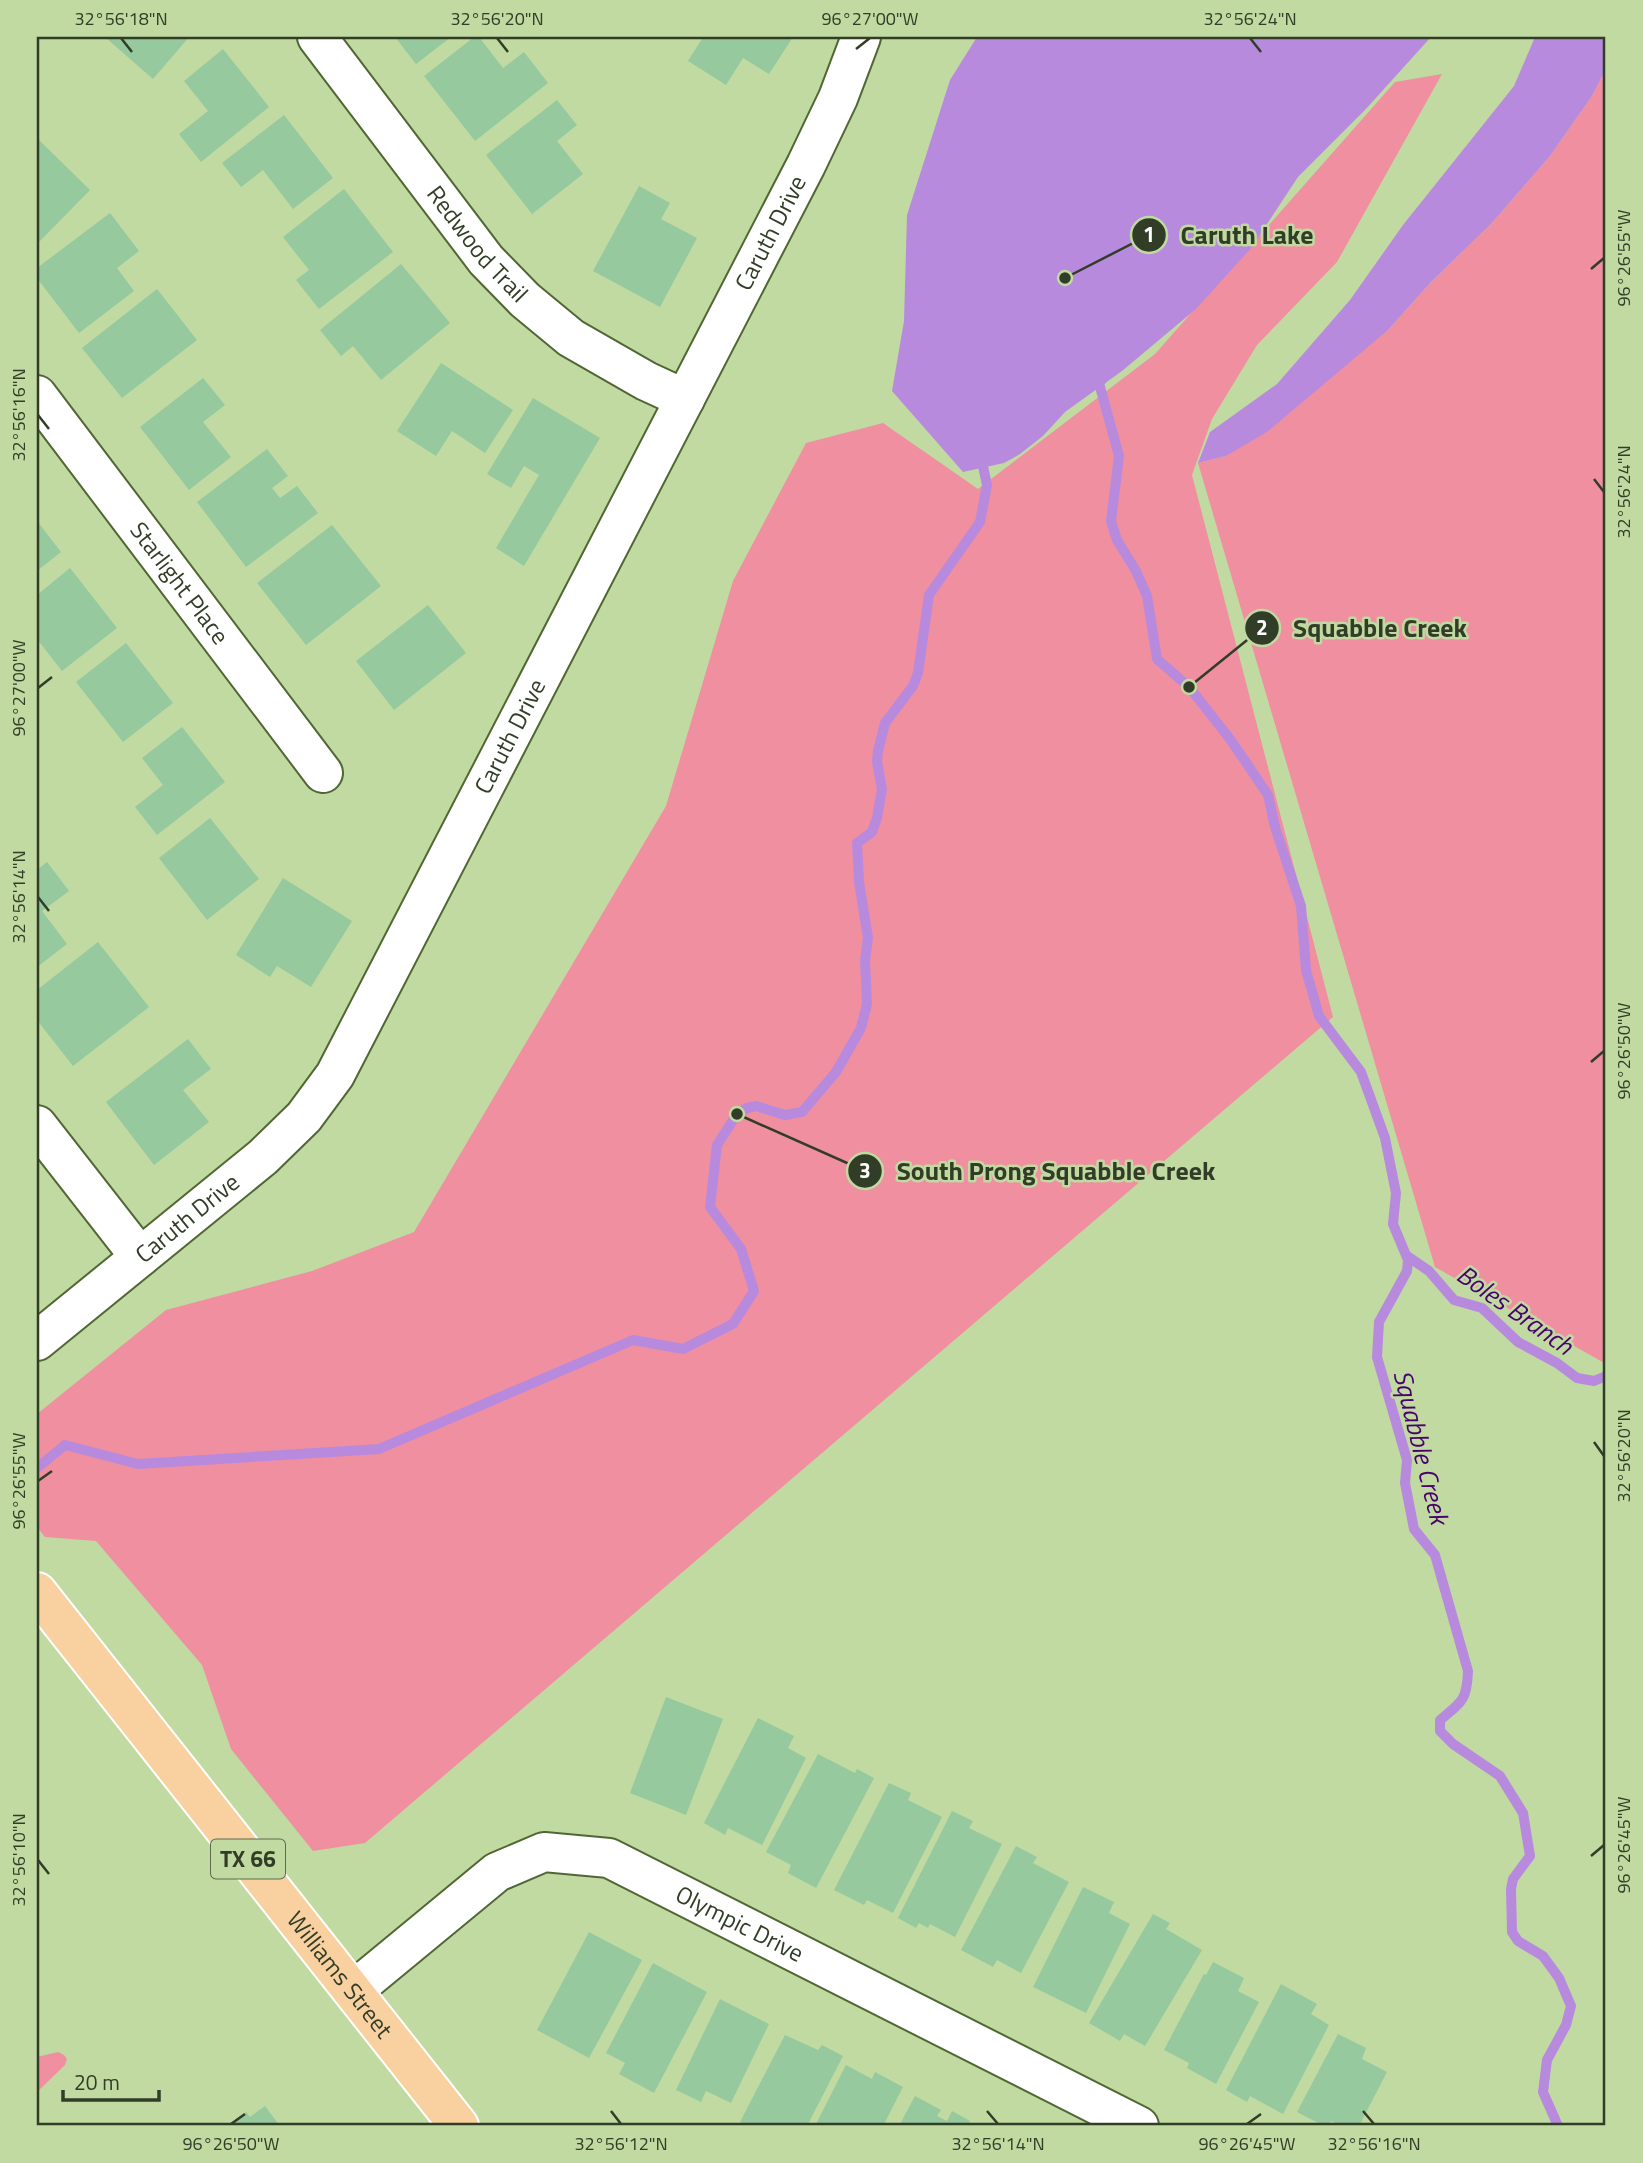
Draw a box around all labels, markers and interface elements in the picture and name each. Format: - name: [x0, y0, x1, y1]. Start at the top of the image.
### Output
- text: 32°56'18"N: [74, 5, 168, 32]
- text: 32°56'20"N: [450, 5, 544, 32]
- text: 96°27'00"W: [822, 5, 919, 32]
- text: 32°56'24"N: [1203, 5, 1297, 32]
- street label: Caruth Drive: [725, 169, 815, 296]
- street label: Redwood Trail: [419, 177, 537, 310]
- text: 96°26'55"W: [1610, 209, 1637, 306]
- callout: Caruth Lake: [1132, 211, 1328, 258]
- text: Caruth Lake: [1181, 215, 1314, 254]
- text: 1: [1143, 218, 1155, 250]
- text: 32°56'16"N: [5, 368, 32, 462]
- text: 32°56'24"N: [1610, 445, 1637, 539]
- street label: Starlight Place: [122, 514, 238, 651]
- callout: Squabble Creek: [1244, 604, 1481, 651]
- text: Squabble Creek: [1293, 608, 1468, 647]
- text: 2: [1256, 611, 1268, 643]
- text: 96°27'00"W: [5, 639, 32, 736]
- street label: Caruth Drive: [465, 672, 554, 800]
- text: 32°56'14"N: [5, 850, 32, 944]
- text: 96°26'50"W: [1610, 1002, 1637, 1099]
- callout: South Prong Squabble Creek: [848, 1148, 1230, 1195]
- text: South Prong Squabble Creek: [897, 1151, 1216, 1190]
- text: 3: [859, 1154, 871, 1186]
- street label: Caruth Drive: [127, 1164, 247, 1271]
- water label: Boles Branch: [1449, 1255, 1582, 1365]
- water label: Squabble Creek: [1383, 1366, 1460, 1531]
- text: 32°56'20"N: [1610, 1409, 1637, 1503]
- text: 96°26'55"W: [5, 1432, 32, 1529]
- text: 96°26'45"W: [1610, 1796, 1637, 1893]
- text: 32°56'10"N: [5, 1813, 32, 1907]
- road number: TX 66: [211, 1840, 285, 1878]
- street label: Olympic Drive: [670, 1876, 810, 1971]
- street label: Williams Street: [279, 1903, 402, 2046]
- scale bar: [63, 2058, 159, 2102]
- text: 20 m: [74, 2066, 120, 2098]
- text: 96°26'50"W: [183, 2130, 280, 2157]
- text: 32°56'12"N: [574, 2130, 668, 2157]
- text: 32°56'14"N: [951, 2130, 1045, 2157]
- text: 96°26'45"W: [1199, 2130, 1296, 2157]
- text: 32°56'16"N: [1327, 2130, 1421, 2157]

